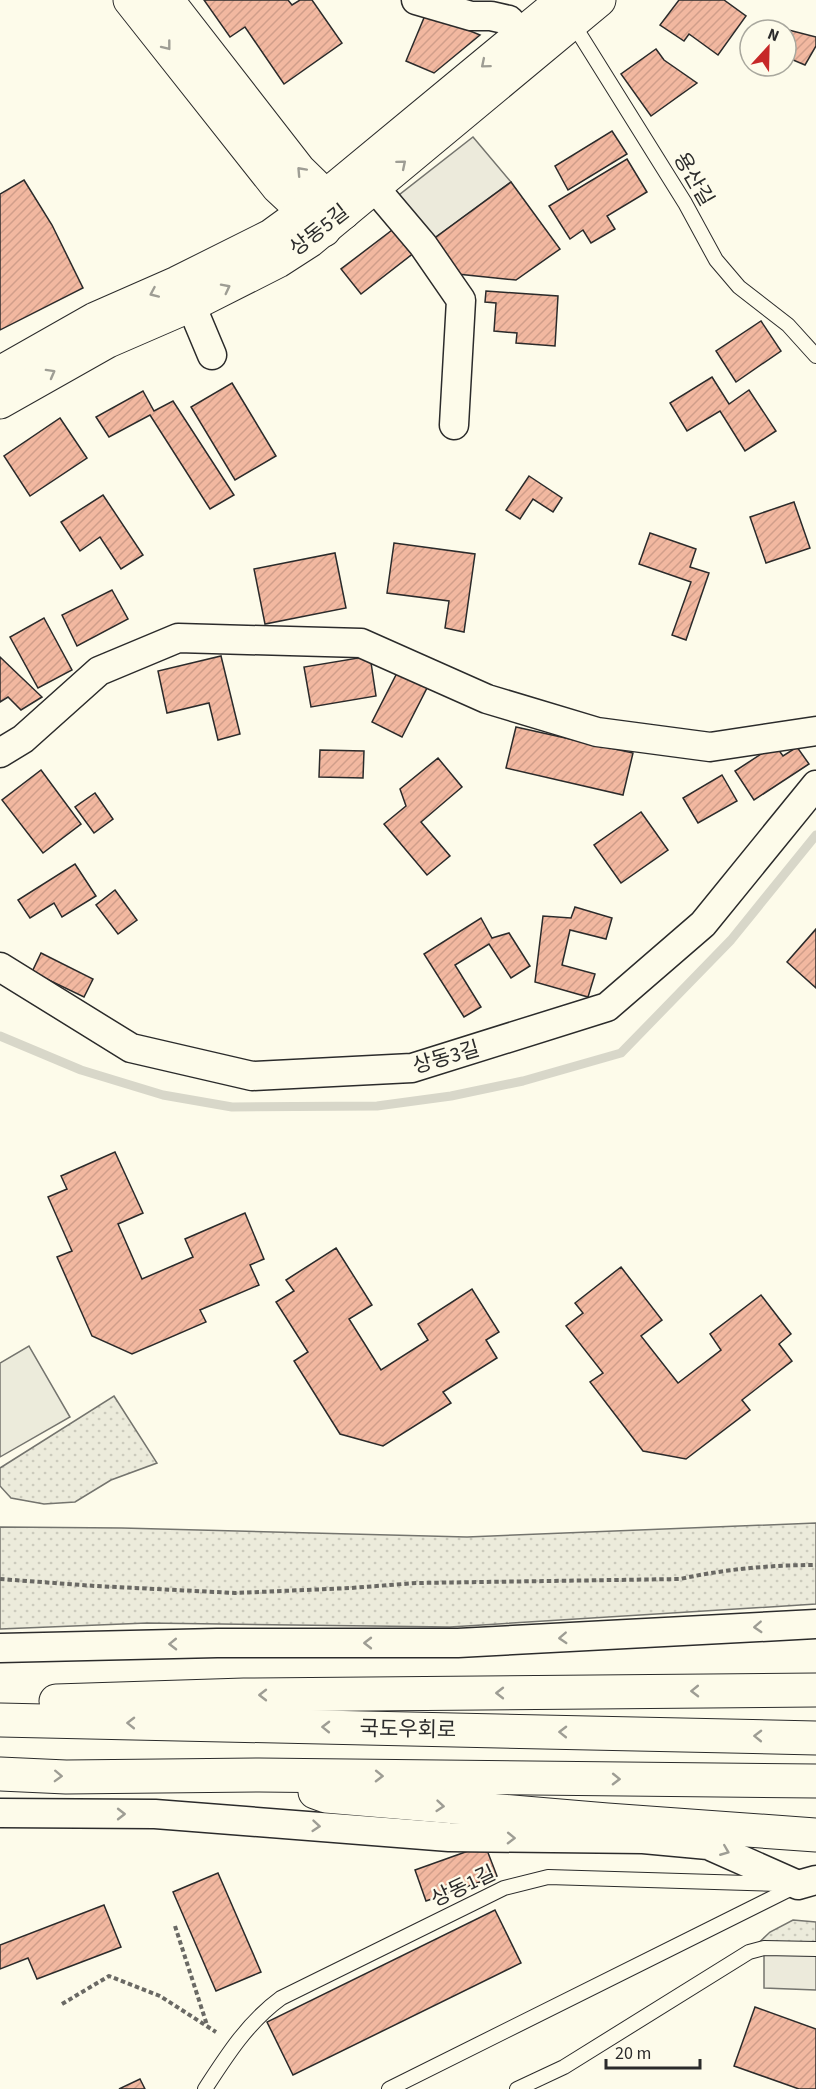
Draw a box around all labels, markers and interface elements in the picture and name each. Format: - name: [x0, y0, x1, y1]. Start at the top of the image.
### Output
- north arrow: [738, 18, 798, 78]
- text: N: [764, 23, 782, 47]
- one-way arrow: [159, 39, 170, 50]
- one-way arrow: [481, 57, 492, 68]
- street label: 용산길: [667, 146, 721, 212]
- one-way arrow: [395, 160, 406, 171]
- one-way arrow: [297, 168, 308, 178]
- street label: 상동5길: [283, 197, 355, 263]
- one-way arrow: [220, 283, 231, 295]
- one-way arrow: [149, 286, 160, 298]
- one-way arrow: [45, 369, 55, 380]
- street label: 상동3길: [409, 1033, 483, 1081]
- one-way arrow: [753, 1621, 762, 1634]
- one-way arrow: [558, 1631, 567, 1644]
- one-way arrow: [364, 1637, 373, 1649]
- one-way arrow: [169, 1638, 178, 1650]
- one-way arrow: [690, 1685, 699, 1697]
- one-way arrow: [495, 1687, 504, 1700]
- one-way arrow: [258, 1689, 267, 1701]
- street label: 국도우회로: [359, 1713, 457, 1745]
- one-way arrow: [126, 1717, 135, 1729]
- one-way arrow: [321, 1721, 330, 1733]
- one-way arrow: [558, 1726, 567, 1738]
- one-way arrow: [753, 1730, 762, 1743]
- one-way arrow: [54, 1770, 63, 1783]
- one-way arrow: [375, 1770, 384, 1782]
- one-way arrow: [612, 1773, 621, 1785]
- one-way arrow: [435, 1799, 445, 1812]
- one-way arrow: [117, 1808, 126, 1820]
- one-way arrow: [312, 1819, 321, 1832]
- one-way arrow: [506, 1832, 515, 1844]
- one-way arrow: [719, 1844, 730, 1856]
- street label: 상동1길: [426, 1858, 500, 1914]
- scale bar: [606, 2032, 700, 2070]
- text: 20 m: [615, 2041, 651, 2066]

